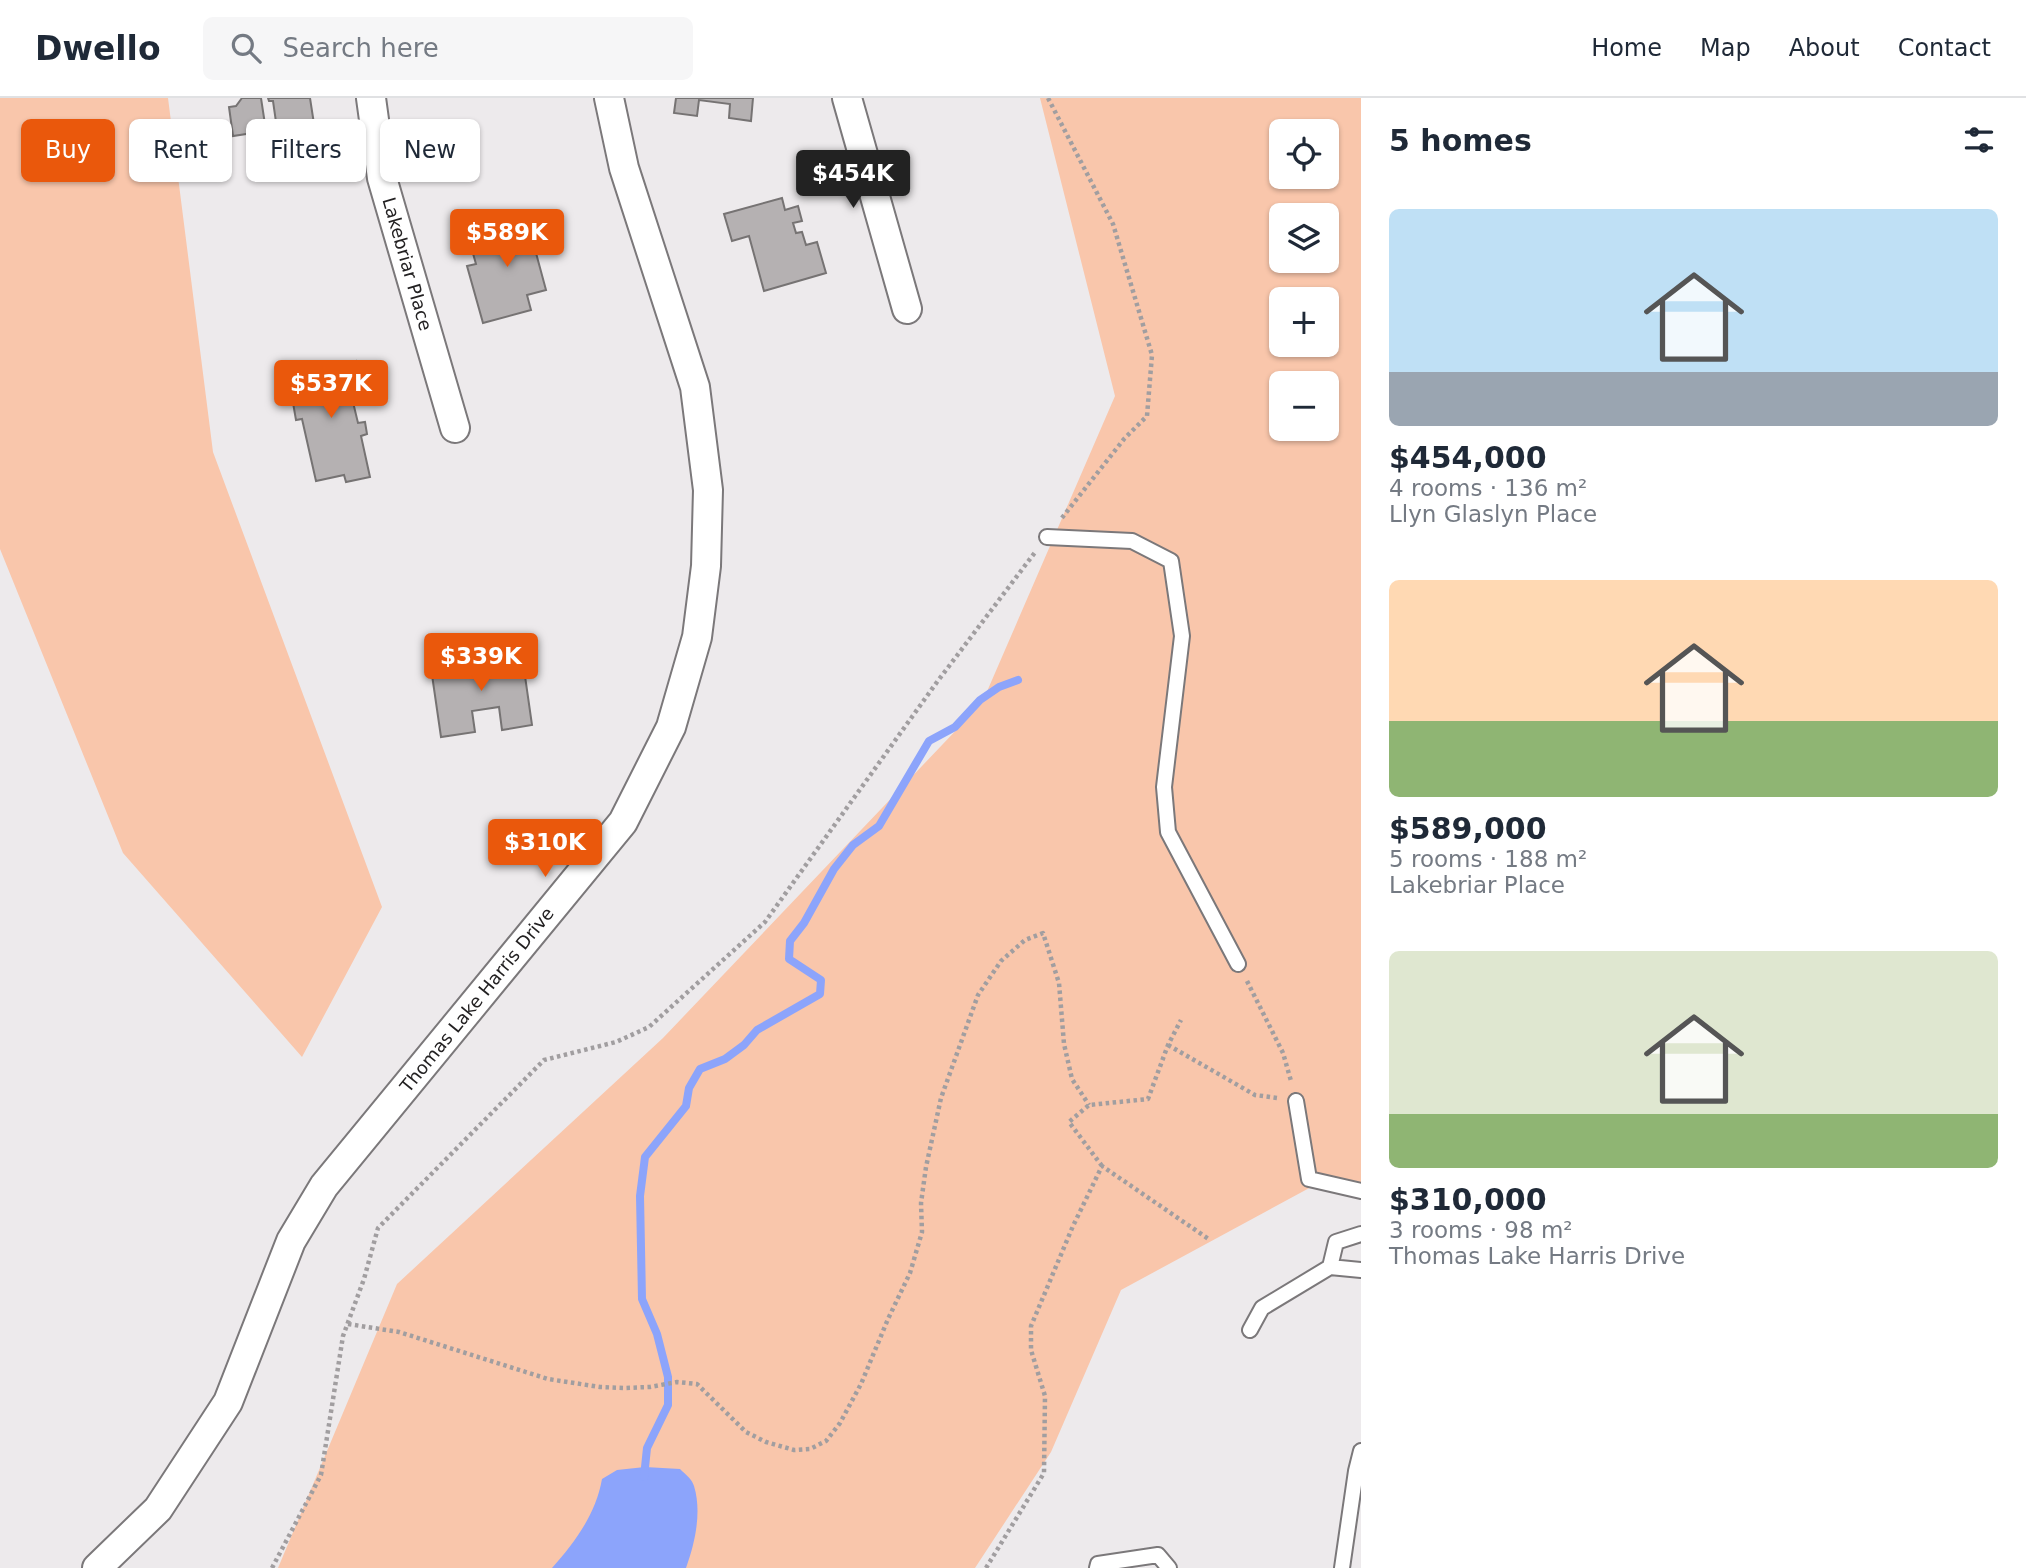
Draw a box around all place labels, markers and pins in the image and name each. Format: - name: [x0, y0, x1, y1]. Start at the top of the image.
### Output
- pin: $454K: [804, 150, 902, 210]
- pin: $589K: [458, 209, 556, 269]
- pin: $537K: [282, 360, 380, 420]
- pin: $339K: [432, 634, 530, 693]
- pin: $310K: [496, 820, 594, 879]

